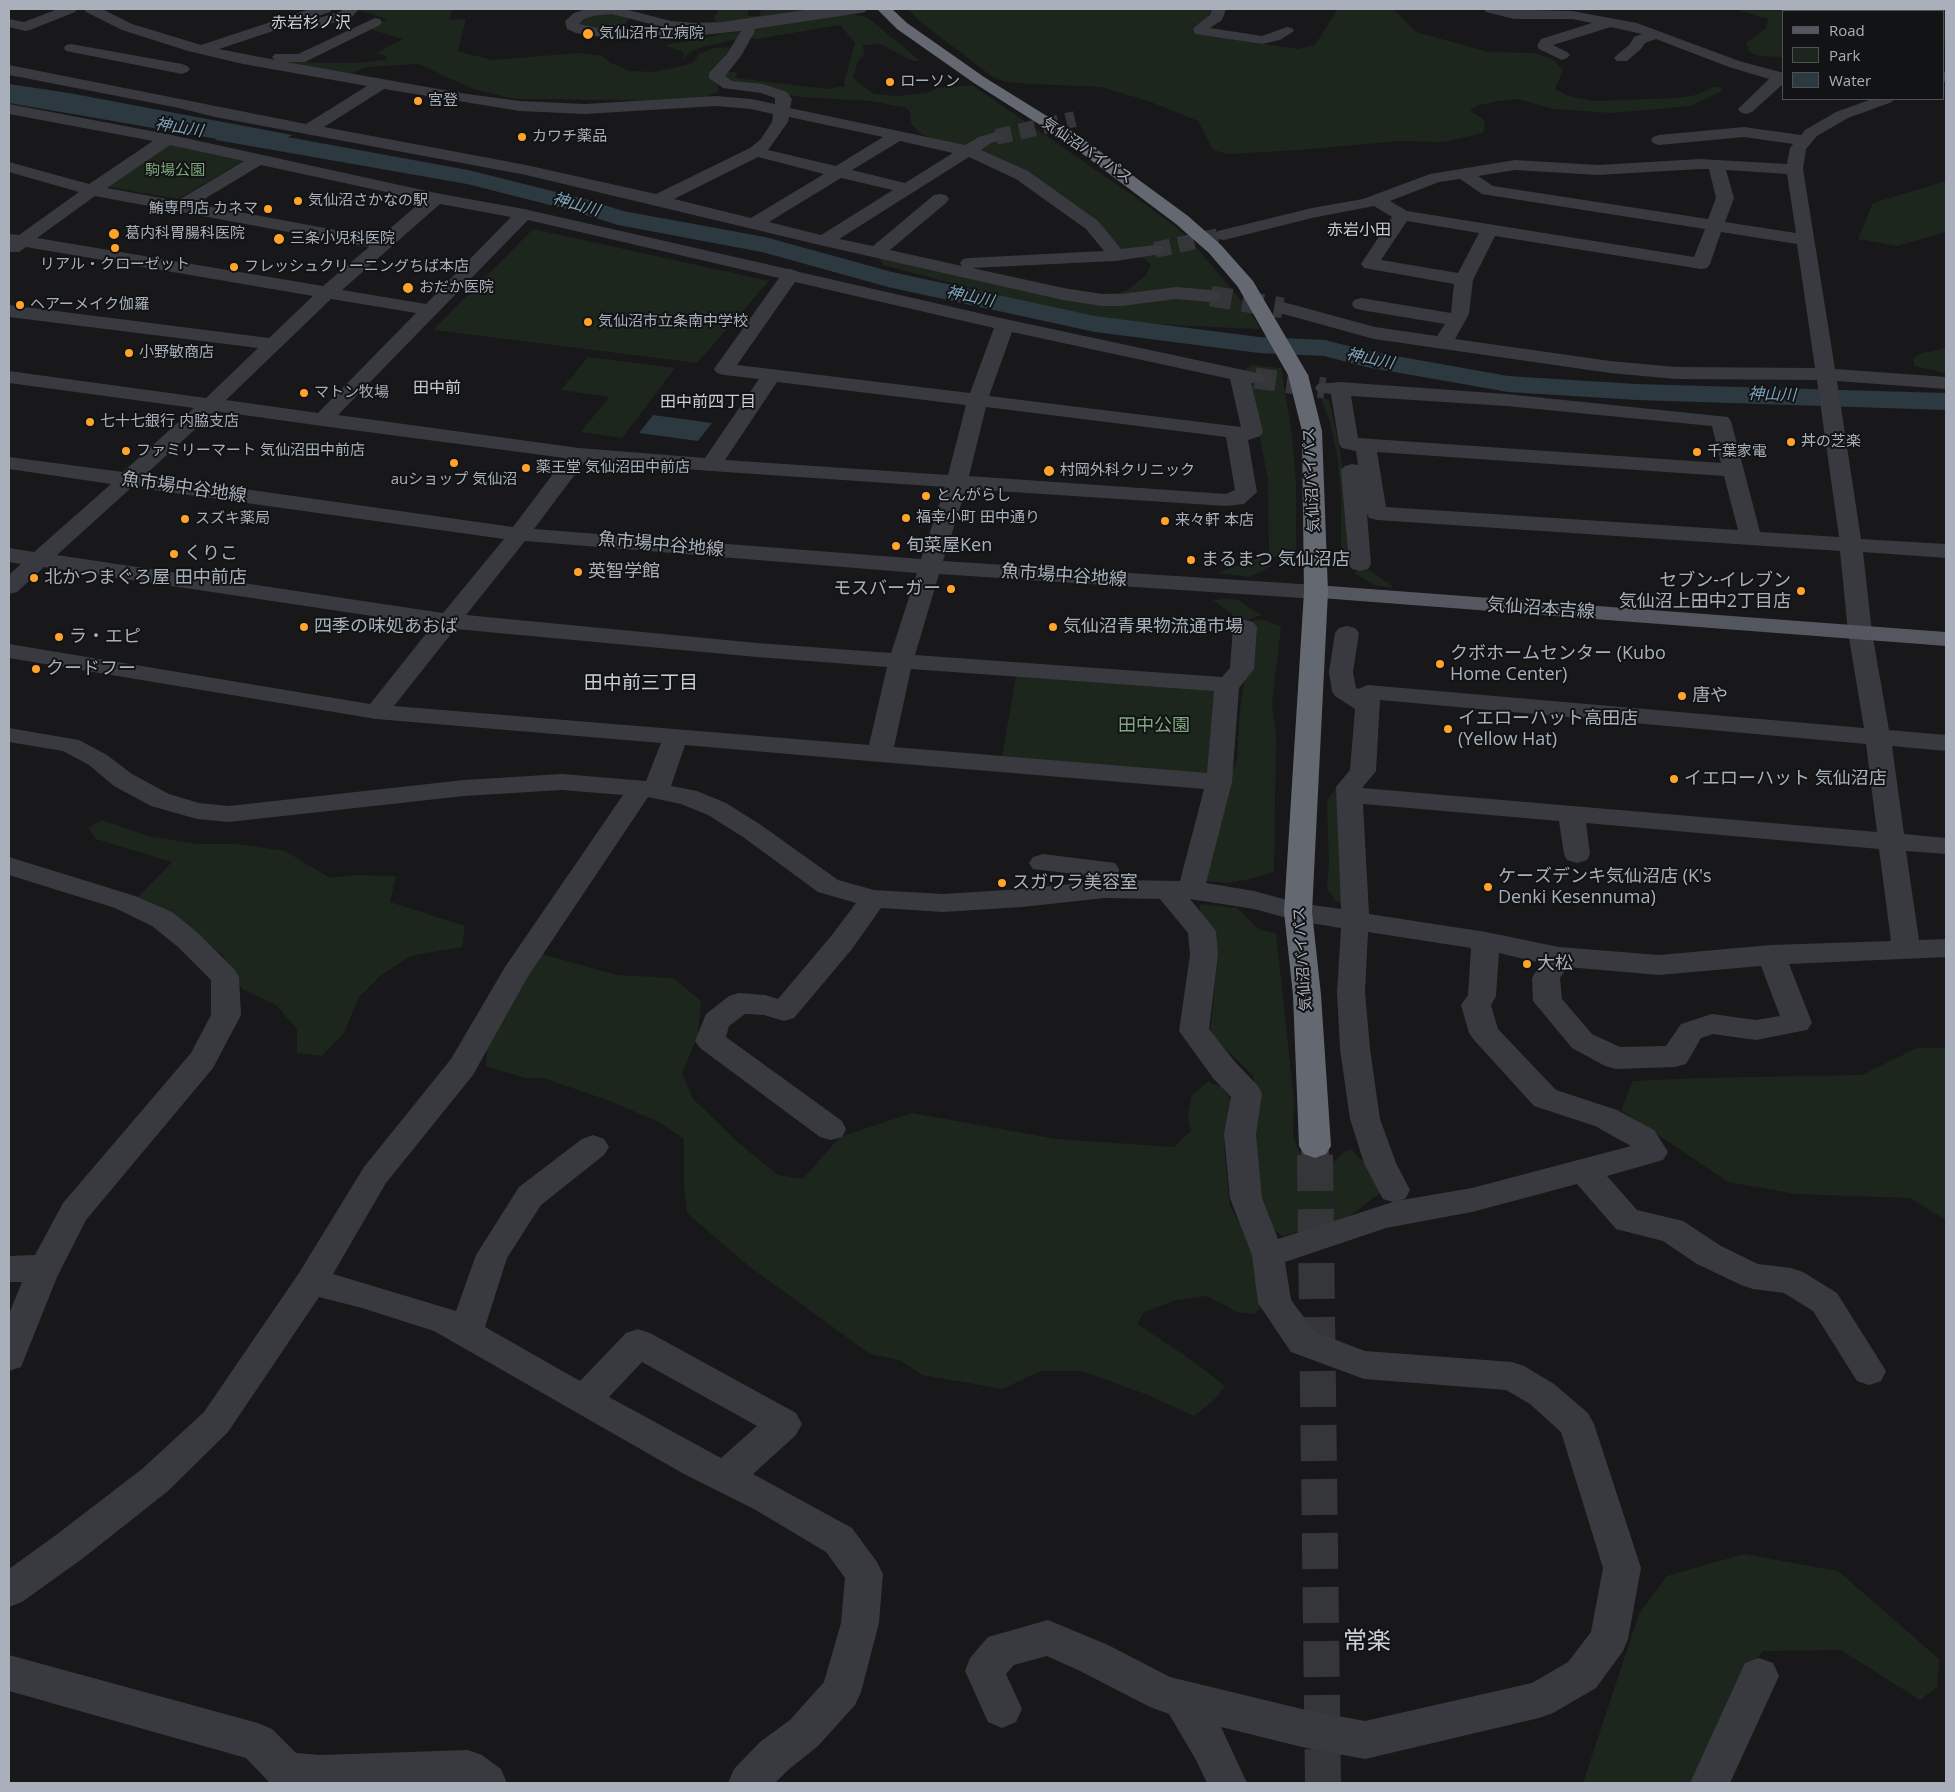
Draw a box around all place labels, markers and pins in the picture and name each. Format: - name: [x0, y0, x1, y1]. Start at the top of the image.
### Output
- place label: 気仙沼市立病院: [599, 25, 704, 43]
- marker: 気仙沼市立病院: [581, 27, 595, 41]
- place label: ローソン: [900, 73, 960, 91]
- marker: ローソン: [884, 76, 896, 88]
- place label: 宮登: [428, 92, 458, 110]
- marker: 宮登: [412, 95, 424, 107]
- place label: カワチ薬品: [532, 128, 607, 146]
- marker: カワチ薬品: [516, 131, 528, 143]
- place label: 気仙沼さかなの駅: [308, 192, 428, 210]
- marker: 気仙沼さかなの駅: [292, 195, 304, 207]
- place label: 鮪専門店 カネマ: [149, 200, 258, 218]
- marker: 鮪専門店 カネマ: [262, 203, 274, 215]
- place label: 葛内科胃腸科医院: [125, 225, 245, 243]
- marker: 葛内科胃腸科医院: [107, 227, 121, 241]
- place label: 三条小児科医院: [290, 230, 395, 248]
- marker: 三条小児科医院: [272, 232, 286, 246]
- marker: リアル・クローゼット: [109, 242, 121, 254]
- place label: リアル・クローゼット: [40, 256, 190, 274]
- place label: フレッシュクリーニングちば本店: [244, 258, 469, 276]
- marker: フレッシュクリーニングちば本店: [228, 261, 240, 273]
- place label: おだか医院: [419, 279, 494, 297]
- marker: おだか医院: [401, 281, 415, 295]
- place label: ヘアーメイク伽羅: [30, 296, 149, 314]
- marker: ヘアーメイク伽羅: [14, 299, 26, 311]
- place label: 気仙沼市立条南中学校: [598, 313, 748, 331]
- marker: 気仙沼市立条南中学校: [582, 316, 594, 328]
- place label: 小野敏商店: [139, 344, 214, 362]
- marker: 小野敏商店: [123, 347, 135, 359]
- place label: マトン牧場: [314, 384, 389, 402]
- marker: マトン牧場: [298, 387, 310, 399]
- place label: 七十七銀行 内脇支店: [100, 413, 239, 431]
- marker: 七十七銀行 内脇支店: [84, 416, 96, 428]
- place label: 丼の芝楽: [1801, 433, 1861, 451]
- marker: 丼の芝楽: [1785, 436, 1797, 448]
- place label: ファミリーマート 気仙沼田中前店: [136, 442, 365, 460]
- place label: 千葉家電: [1707, 443, 1767, 461]
- marker: ファミリーマート 気仙沼田中前店: [120, 445, 132, 457]
- marker: 千葉家電: [1691, 446, 1703, 458]
- marker: auショップ 気仙沼: [448, 457, 460, 469]
- place label: 薬王堂 気仙沼田中前店: [536, 459, 690, 477]
- marker: 薬王堂 気仙沼田中前店: [520, 462, 532, 474]
- place label: 村岡外科クリニック: [1060, 462, 1195, 480]
- marker: 村岡外科クリニック: [1042, 464, 1056, 478]
- place label: auショップ 気仙沼: [391, 471, 517, 489]
- place label: とんがらし: [936, 487, 1011, 505]
- marker: とんがらし: [920, 490, 932, 502]
- place label: 福幸小町 田中通り: [916, 509, 1040, 527]
- place label: スズキ薬局: [195, 510, 270, 528]
- marker: 福幸小町 田中通り: [900, 512, 912, 524]
- place label: 来々軒 本店: [1175, 512, 1254, 530]
- marker: スズキ薬局: [179, 513, 191, 525]
- marker: 来々軒 本店: [1159, 515, 1171, 527]
- place label: 旬菜屋Ken: [906, 535, 992, 557]
- marker: 旬菜屋Ken: [890, 540, 902, 552]
- place label: くりこ: [184, 543, 238, 565]
- marker: くりこ: [168, 548, 180, 560]
- place label: まるまつ 気仙沼店: [1201, 549, 1350, 571]
- marker: まるまつ 気仙沼店: [1185, 554, 1197, 566]
- place label: 英智学館: [588, 561, 660, 583]
- marker: 英智学館: [572, 566, 584, 578]
- place label: 北かつまぐろ屋 田中前店: [44, 567, 247, 589]
- place label: セブン-イレブン 気仙沼上田中2丁目店: [1619, 570, 1791, 612]
- marker: 北かつまぐろ屋 田中前店: [28, 572, 40, 584]
- place label: モスバーガー: [833, 578, 941, 600]
- marker: モスバーガー: [945, 583, 957, 595]
- marker: セブン-イレブン 気仙沼上田中2丁目店: [1795, 585, 1807, 597]
- place label: 四季の味処あおば: [314, 616, 458, 638]
- place label: 気仙沼青果物流通市場: [1063, 616, 1243, 638]
- marker: 四季の味処あおば: [298, 621, 310, 633]
- marker: 気仙沼青果物流通市場: [1047, 621, 1059, 633]
- place label: ラ・エピ: [69, 626, 141, 648]
- marker: ラ・エピ: [53, 631, 65, 643]
- place label: クボホームセンター (Kubo Home Center): [1450, 643, 1666, 686]
- place label: クードフー: [46, 658, 136, 680]
- marker: クボホームセンター (Kubo Home Center): [1434, 658, 1446, 670]
- marker: クードフー: [30, 663, 42, 675]
- place label: 唐や: [1692, 685, 1728, 707]
- marker: 唐や: [1676, 690, 1688, 702]
- place label: イエローハット高田店 (Yellow Hat): [1458, 708, 1638, 751]
- marker: イエローハット高田店 (Yellow Hat): [1442, 723, 1454, 735]
- place label: イエローハット 気仙沼店: [1684, 768, 1887, 790]
- marker: イエローハット 気仙沼店: [1668, 773, 1680, 785]
- place label: ケーズデンキ気仙沼店 (K's Denki Kesennuma): [1498, 866, 1712, 909]
- place label: スガワラ美容室: [1012, 872, 1138, 894]
- marker: スガワラ美容室: [996, 877, 1008, 889]
- marker: ケーズデンキ気仙沼店 (K's Denki Kesennuma): [1482, 881, 1494, 893]
- place label: 大松: [1537, 953, 1573, 975]
- marker: 大松: [1521, 958, 1533, 970]

